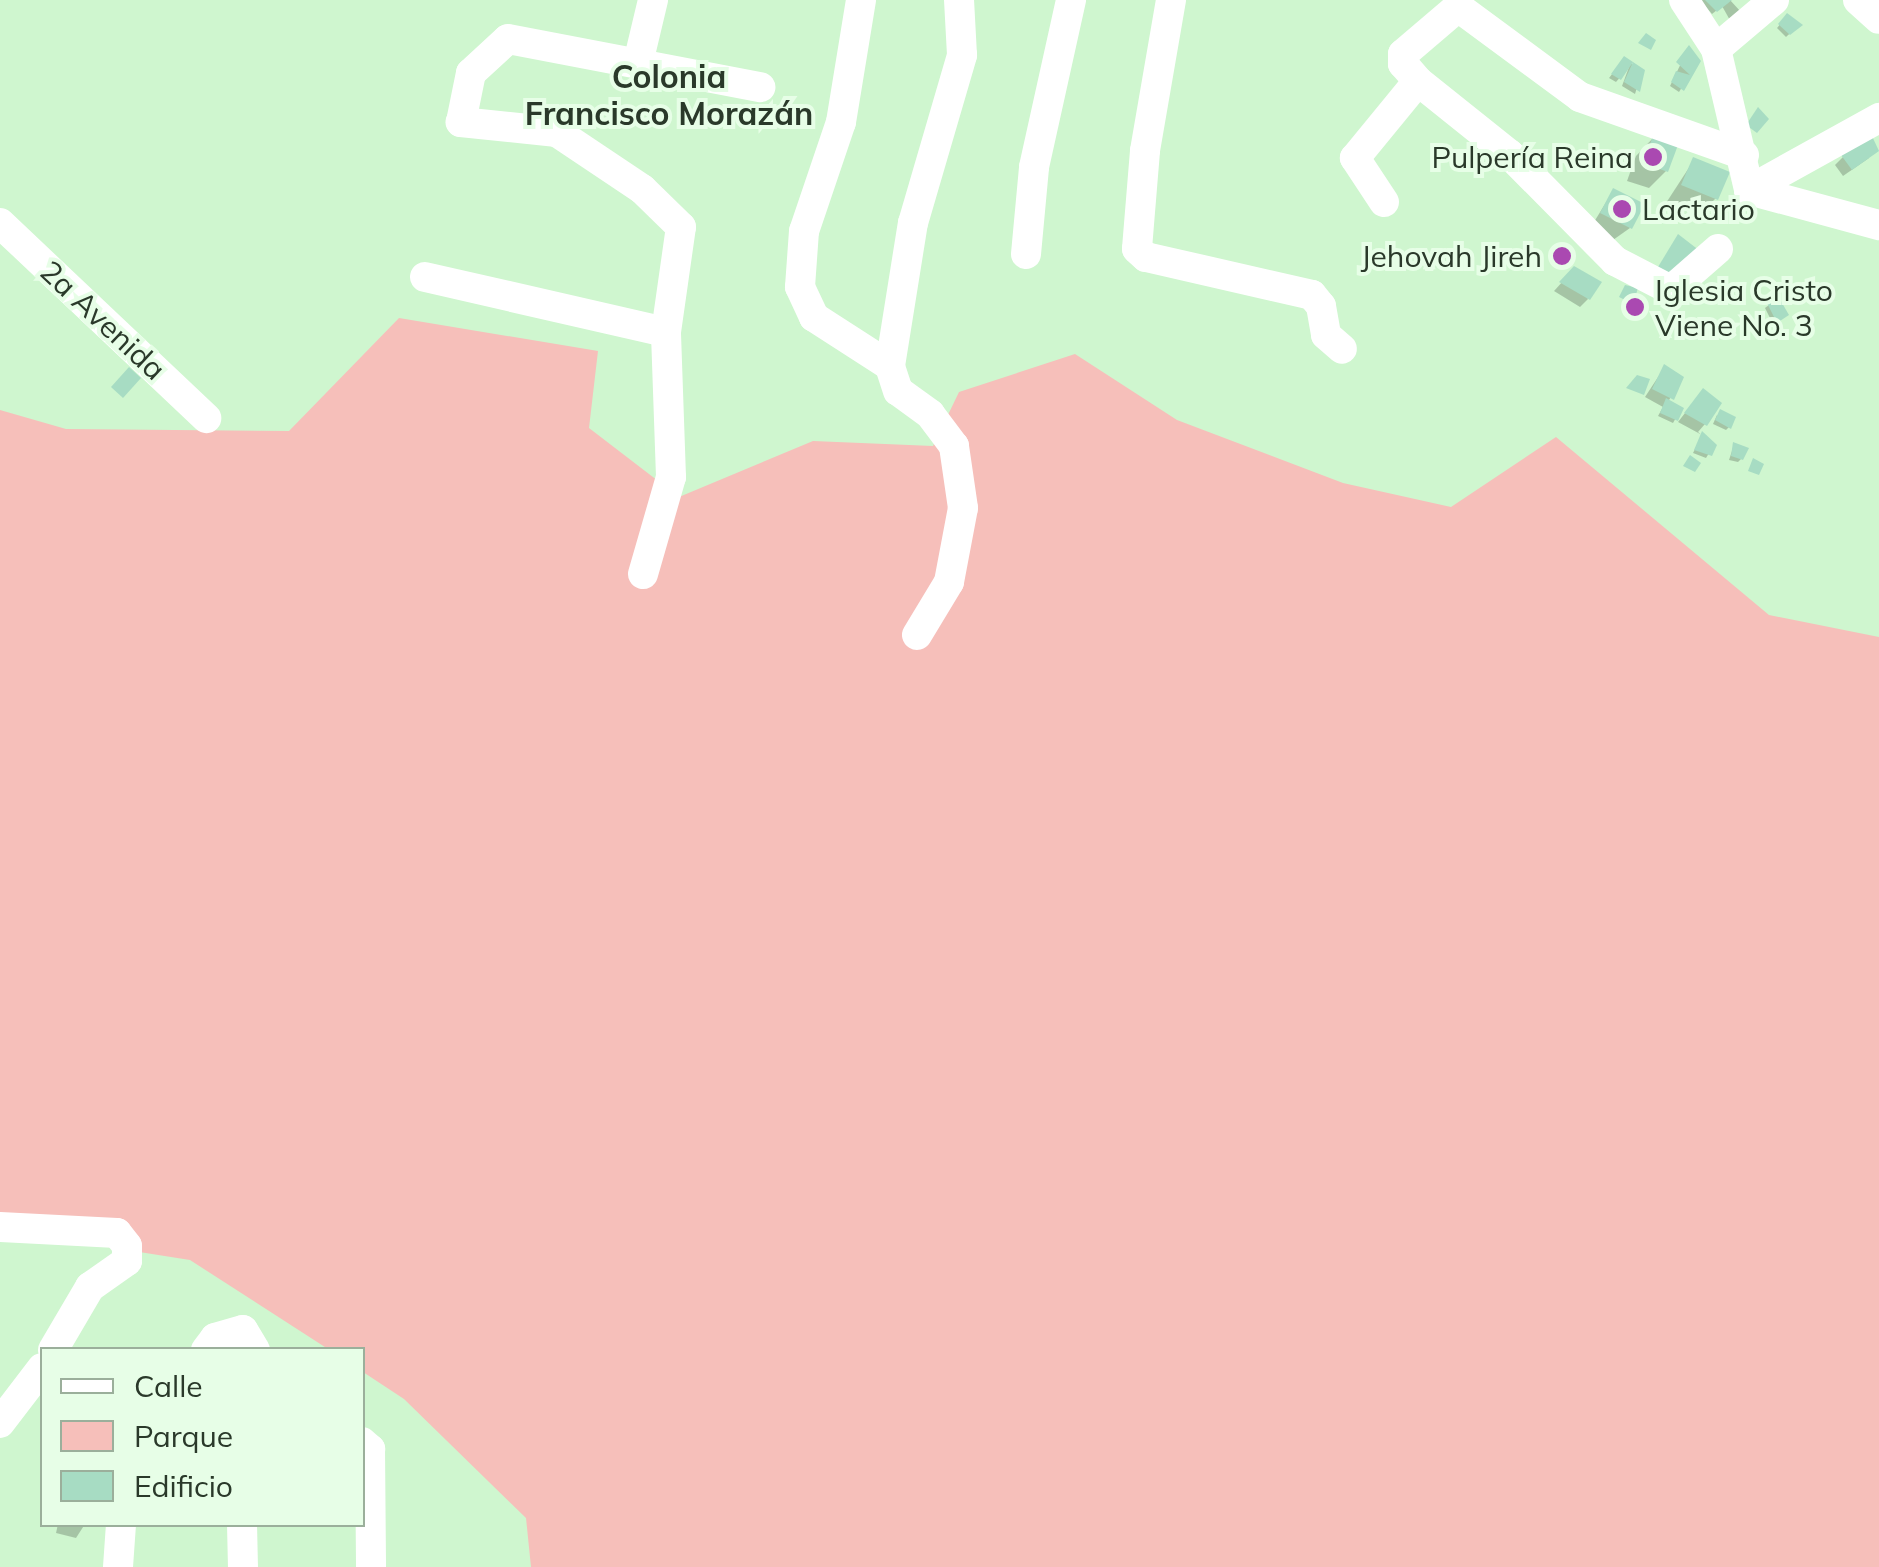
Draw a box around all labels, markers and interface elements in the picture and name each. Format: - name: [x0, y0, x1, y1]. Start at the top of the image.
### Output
- district label: Colonia Francisco Morazán: [525, 58, 813, 133]
- place label: Pulpería Reina: [1432, 139, 1633, 175]
- marker: Pulpería Reina: [1642, 146, 1664, 168]
- place label: Lactario: [1642, 191, 1755, 227]
- marker: Lactario: [1611, 198, 1633, 220]
- place label: Jehovah Jireh: [1361, 238, 1542, 274]
- marker: Jehovah Jireh: [1551, 245, 1573, 267]
- street label: 2a Avenida: [33, 253, 173, 387]
- place label: Iglesia Cristo Viene No. 3: [1655, 272, 1833, 342]
- marker: Iglesia Cristo Viene No. 3: [1624, 296, 1646, 318]
- legend: [40, 1347, 365, 1527]
- text: Calle: [134, 1367, 203, 1405]
- text: Parque: [134, 1417, 233, 1455]
- text: Edificio: [134, 1467, 233, 1505]

